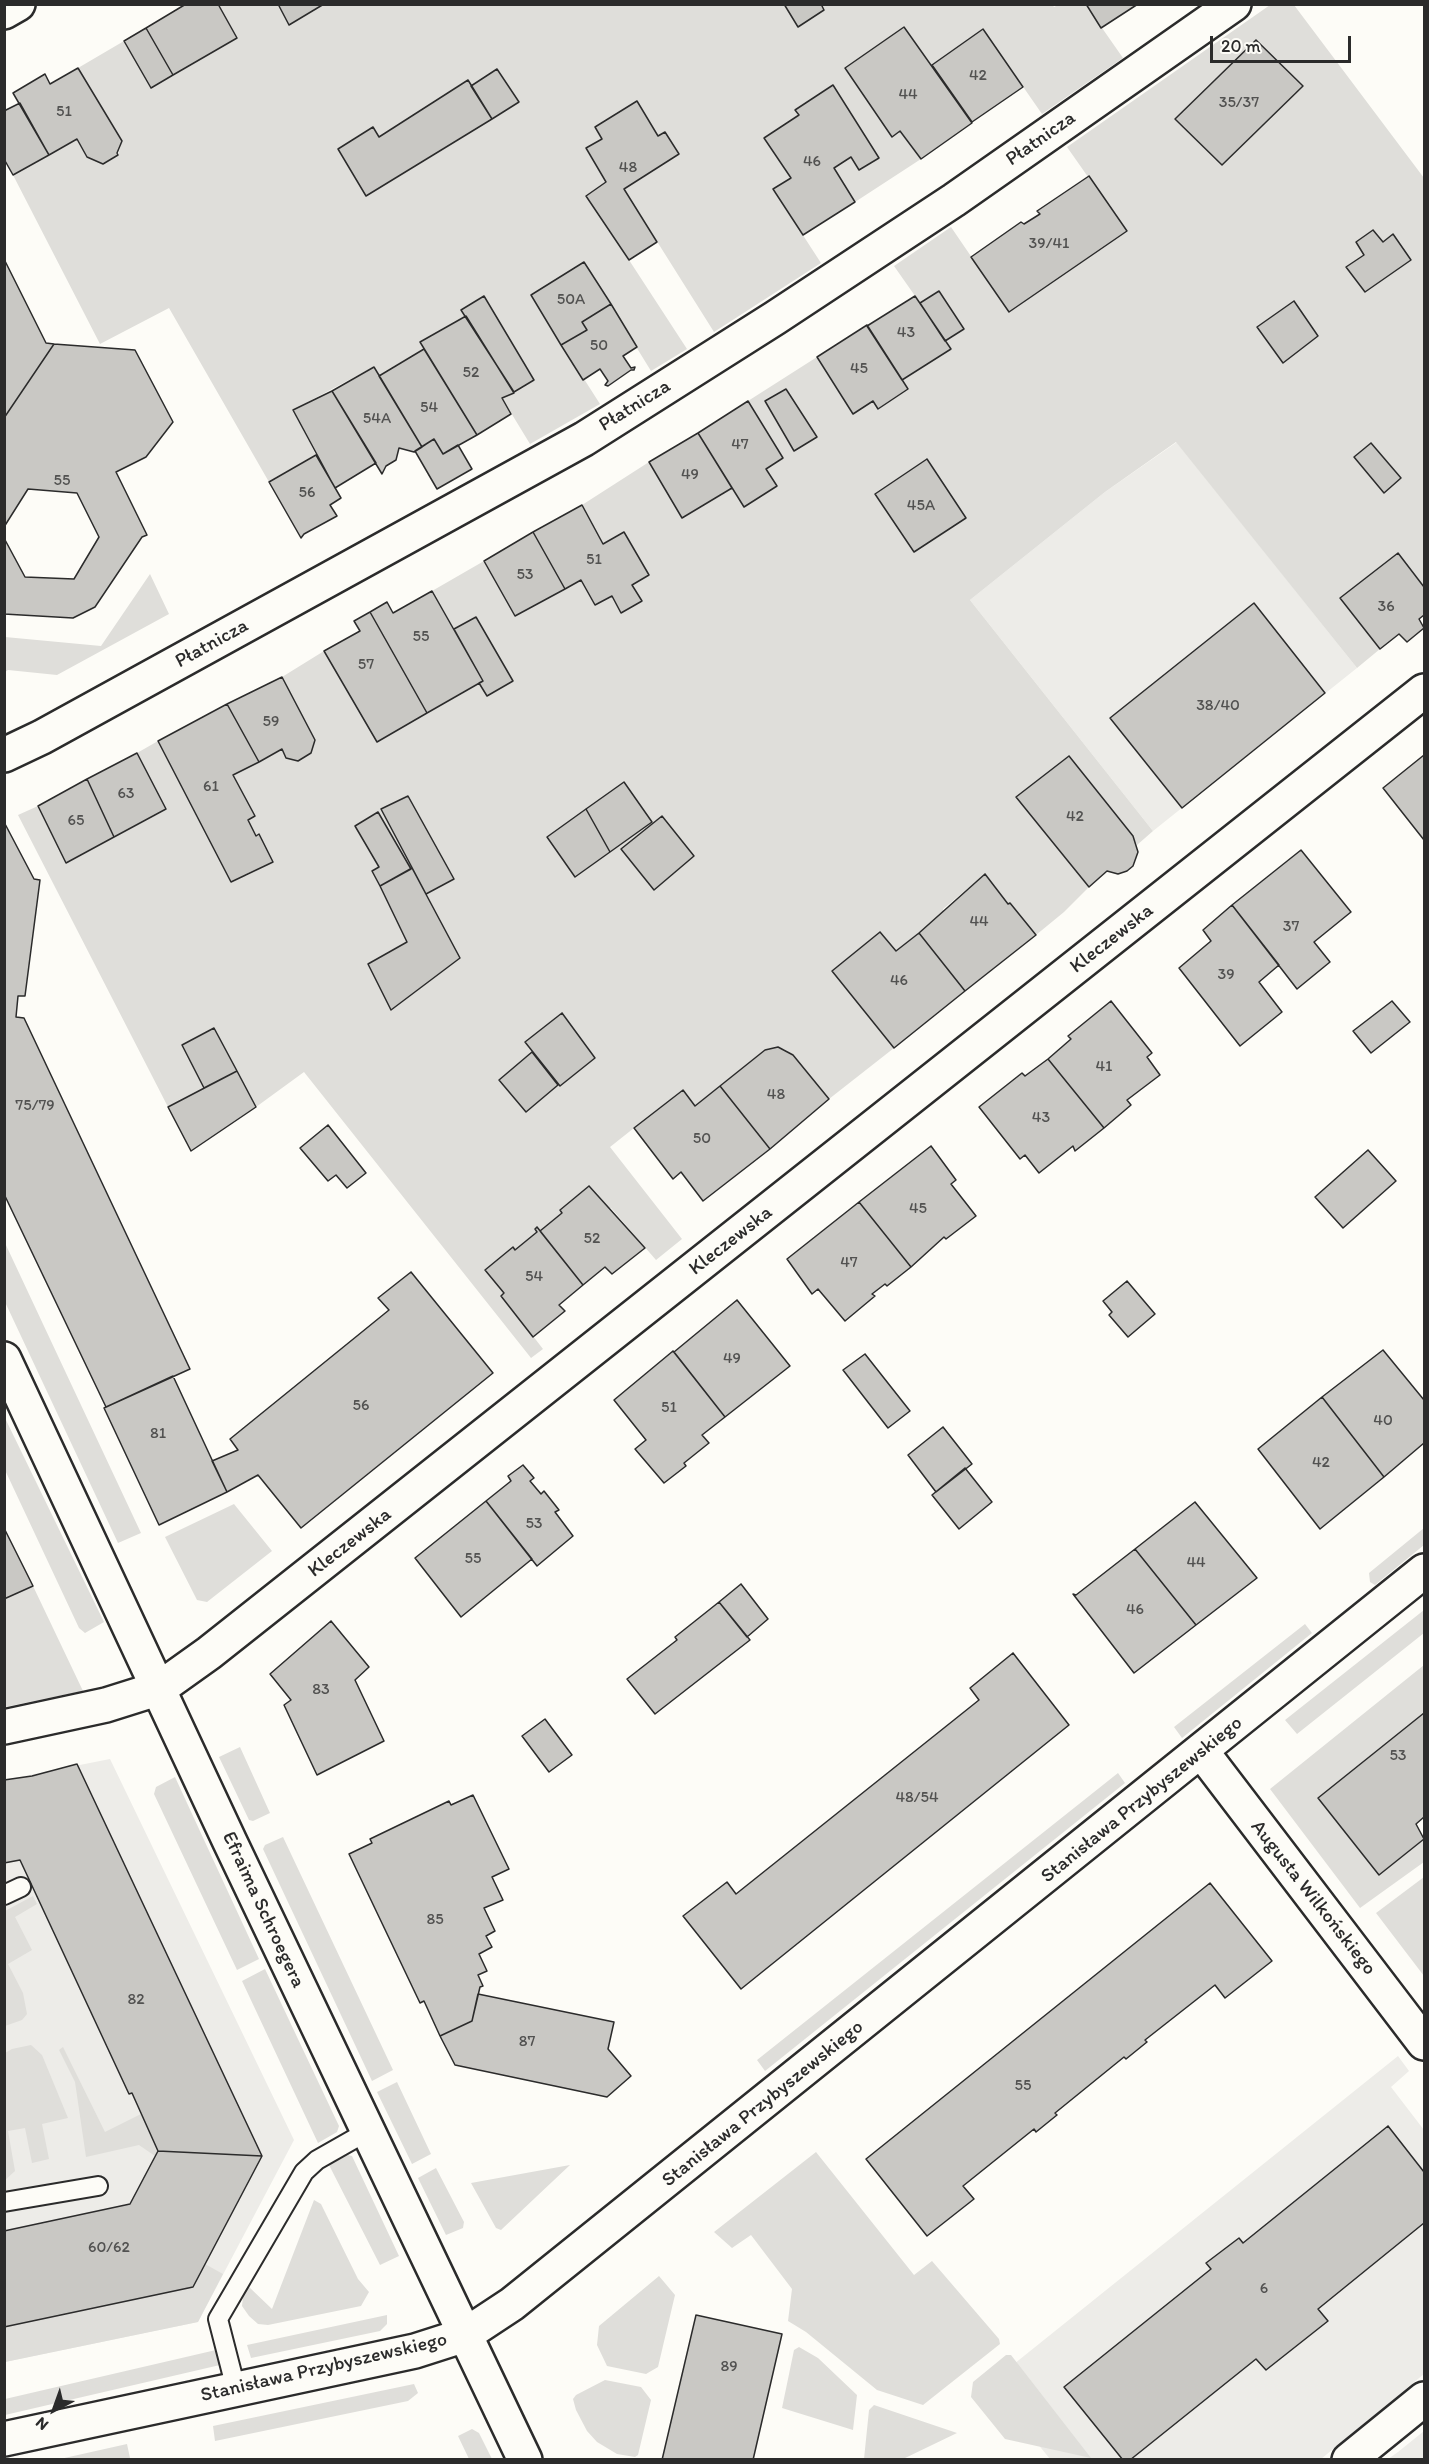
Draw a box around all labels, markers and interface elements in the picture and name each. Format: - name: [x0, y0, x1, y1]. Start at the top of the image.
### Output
- scale bar: [1213, 24, 1354, 62]
- text: 20 m: [1221, 35, 1261, 57]
- house number: 42: [969, 66, 987, 86]
- house number: 44: [898, 85, 918, 105]
- house number: 35/37: [1219, 93, 1259, 113]
- house number: 51: [56, 102, 72, 122]
- street label: Płatnicza: [1001, 106, 1081, 172]
- house number: 46: [803, 152, 821, 172]
- house number: 48: [619, 158, 637, 178]
- house number: 39/41: [1029, 234, 1069, 254]
- house number: 50A: [557, 290, 585, 310]
- house number: 43: [897, 323, 915, 343]
- house number: 50: [590, 336, 608, 356]
- house number: 45: [850, 359, 868, 379]
- house number: 52: [463, 363, 479, 383]
- street label: Płatnicza: [595, 375, 675, 437]
- house number: 54: [420, 398, 438, 418]
- house number: 54A: [363, 409, 391, 429]
- house number: 47: [731, 435, 749, 455]
- house number: 49: [681, 465, 699, 485]
- house number: 55: [54, 471, 70, 491]
- house number: 56: [299, 483, 315, 503]
- house number: 45A: [907, 496, 935, 516]
- house number: 51: [586, 550, 602, 570]
- house number: 53: [516, 565, 534, 585]
- house number: 36: [1377, 597, 1395, 617]
- street label: Płatnicza: [171, 614, 253, 674]
- house number: 55: [413, 627, 429, 647]
- house number: 57: [358, 655, 374, 675]
- house number: 38/40: [1196, 696, 1240, 716]
- house number: 59: [263, 712, 279, 732]
- house number: 61: [203, 777, 219, 797]
- house number: 63: [117, 784, 135, 804]
- house number: 42: [1066, 807, 1084, 827]
- house number: 65: [68, 811, 84, 831]
- street label: Kleczewska: [1066, 899, 1158, 979]
- house number: 44: [969, 912, 989, 932]
- house number: 37: [1283, 917, 1299, 937]
- house number: 39: [1217, 965, 1235, 985]
- house number: 46: [890, 971, 908, 991]
- house number: 41: [1095, 1057, 1113, 1077]
- house number: 48: [767, 1085, 785, 1105]
- house number: 75/79: [15, 1096, 55, 1116]
- house number: 43: [1032, 1108, 1050, 1128]
- house number: 50: [693, 1129, 711, 1149]
- house number: 45: [909, 1199, 927, 1219]
- street label: Kleczewska: [685, 1201, 777, 1281]
- house number: 52: [584, 1229, 600, 1249]
- house number: 47: [840, 1253, 858, 1273]
- house number: 54: [525, 1267, 543, 1287]
- house number: 49: [723, 1349, 741, 1369]
- house number: 56: [353, 1396, 369, 1416]
- house number: 51: [661, 1398, 677, 1418]
- house number: 40: [1373, 1411, 1393, 1431]
- house number: 81: [150, 1424, 166, 1444]
- house number: 42: [1312, 1453, 1330, 1473]
- street label: Kleczewska: [304, 1503, 396, 1583]
- house number: 53: [525, 1514, 543, 1534]
- house number: 55: [465, 1549, 481, 1569]
- house number: 44: [1186, 1553, 1206, 1573]
- house number: 46: [1126, 1600, 1144, 1620]
- house number: 83: [312, 1680, 330, 1700]
- street label: Stanisława Przybyszewskiego: [1036, 1711, 1248, 1889]
- house number: 53: [1389, 1746, 1407, 1766]
- house number: 48/54: [895, 1788, 939, 1808]
- street label: Augusta Wilkońskiego: [1245, 1816, 1381, 1980]
- street label: Efraima Schroegera: [216, 1828, 310, 1992]
- house number: 85: [426, 1910, 444, 1930]
- house number: 82: [127, 1990, 145, 2010]
- street label: Stanisława Przybyszewskiego: [657, 2015, 869, 2193]
- house number: 87: [519, 2032, 535, 2052]
- house number: 55: [1015, 2076, 1031, 2096]
- house number: 60/62: [88, 2238, 130, 2258]
- house number: 6: [1260, 2279, 1268, 2299]
- street label: Stanisława Przybyszewskiego: [198, 2328, 450, 2408]
- house number: 89: [720, 2357, 738, 2377]
- north arrow: [24, 2380, 84, 2440]
- text: N: [32, 2413, 52, 2435]

